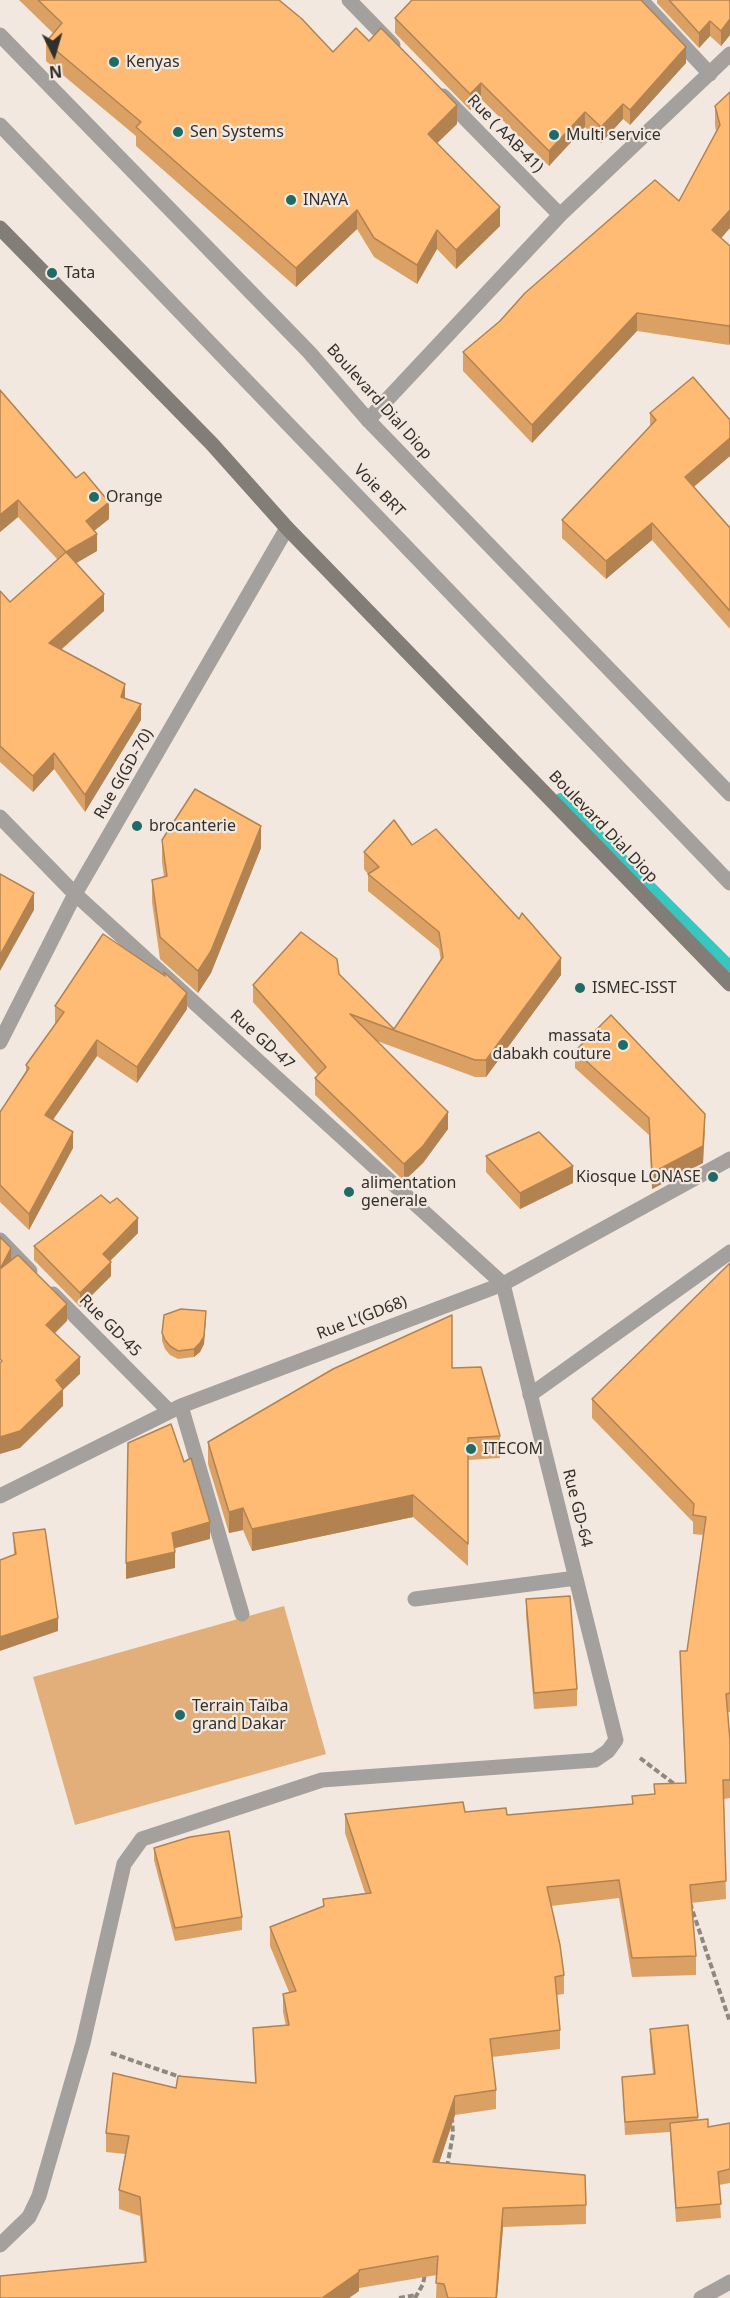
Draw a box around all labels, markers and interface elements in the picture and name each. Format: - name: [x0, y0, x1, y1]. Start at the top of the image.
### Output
- north arrow: [24, 24, 84, 84]
- place label: Kenyas: [126, 52, 180, 72]
- marker: Kenyas: [107, 55, 121, 69]
- text: N: [48, 60, 63, 83]
- street label: Rue ( AAB-41): [463, 91, 547, 177]
- place label: Sen Systems: [190, 122, 284, 142]
- marker: Sen Systems: [171, 125, 185, 139]
- place label: Multi service: [566, 125, 661, 145]
- marker: Multi service: [547, 128, 561, 142]
- place label: INAYA: [303, 190, 348, 210]
- marker: INAYA: [284, 193, 298, 207]
- place label: Tata: [64, 263, 95, 283]
- marker: Tata: [45, 266, 59, 280]
- street label: Boulevard Dial Diop: [322, 340, 436, 464]
- street label: Voie BRT: [349, 461, 409, 521]
- place label: Orange: [106, 487, 163, 507]
- marker: Orange: [87, 490, 101, 504]
- street label: Rue G(GD-70): [90, 725, 158, 823]
- street label: Boulevard Dial Diop: [544, 767, 662, 887]
- place label: brocanterie: [149, 816, 236, 836]
- marker: brocanterie: [130, 819, 144, 833]
- place label: ISMEC-ISST: [592, 978, 677, 998]
- marker: ISMEC-ISST: [573, 981, 587, 995]
- street label: Rue GD-47: [226, 1006, 298, 1074]
- place label: massata dabakh couture: [493, 1026, 611, 1064]
- marker: massata dabakh couture: [616, 1038, 630, 1052]
- place label: Kiosque LONASE: [576, 1167, 701, 1187]
- marker: Kiosque LONASE: [706, 1170, 720, 1184]
- place label: alimentation generale: [361, 1173, 456, 1211]
- marker: alimentation generale: [342, 1185, 356, 1199]
- street label: Rue GD-45: [75, 1291, 145, 1361]
- street label: Rue L'(GD68): [314, 1292, 410, 1344]
- place label: ITECOM: [483, 1439, 543, 1459]
- marker: ITECOM: [464, 1442, 478, 1456]
- street label: Rue GD-64: [558, 1467, 596, 1549]
- place label: Terrain Taïba grand Dakar: [192, 1696, 288, 1734]
- marker: Terrain Taïba grand Dakar: [173, 1708, 187, 1722]

